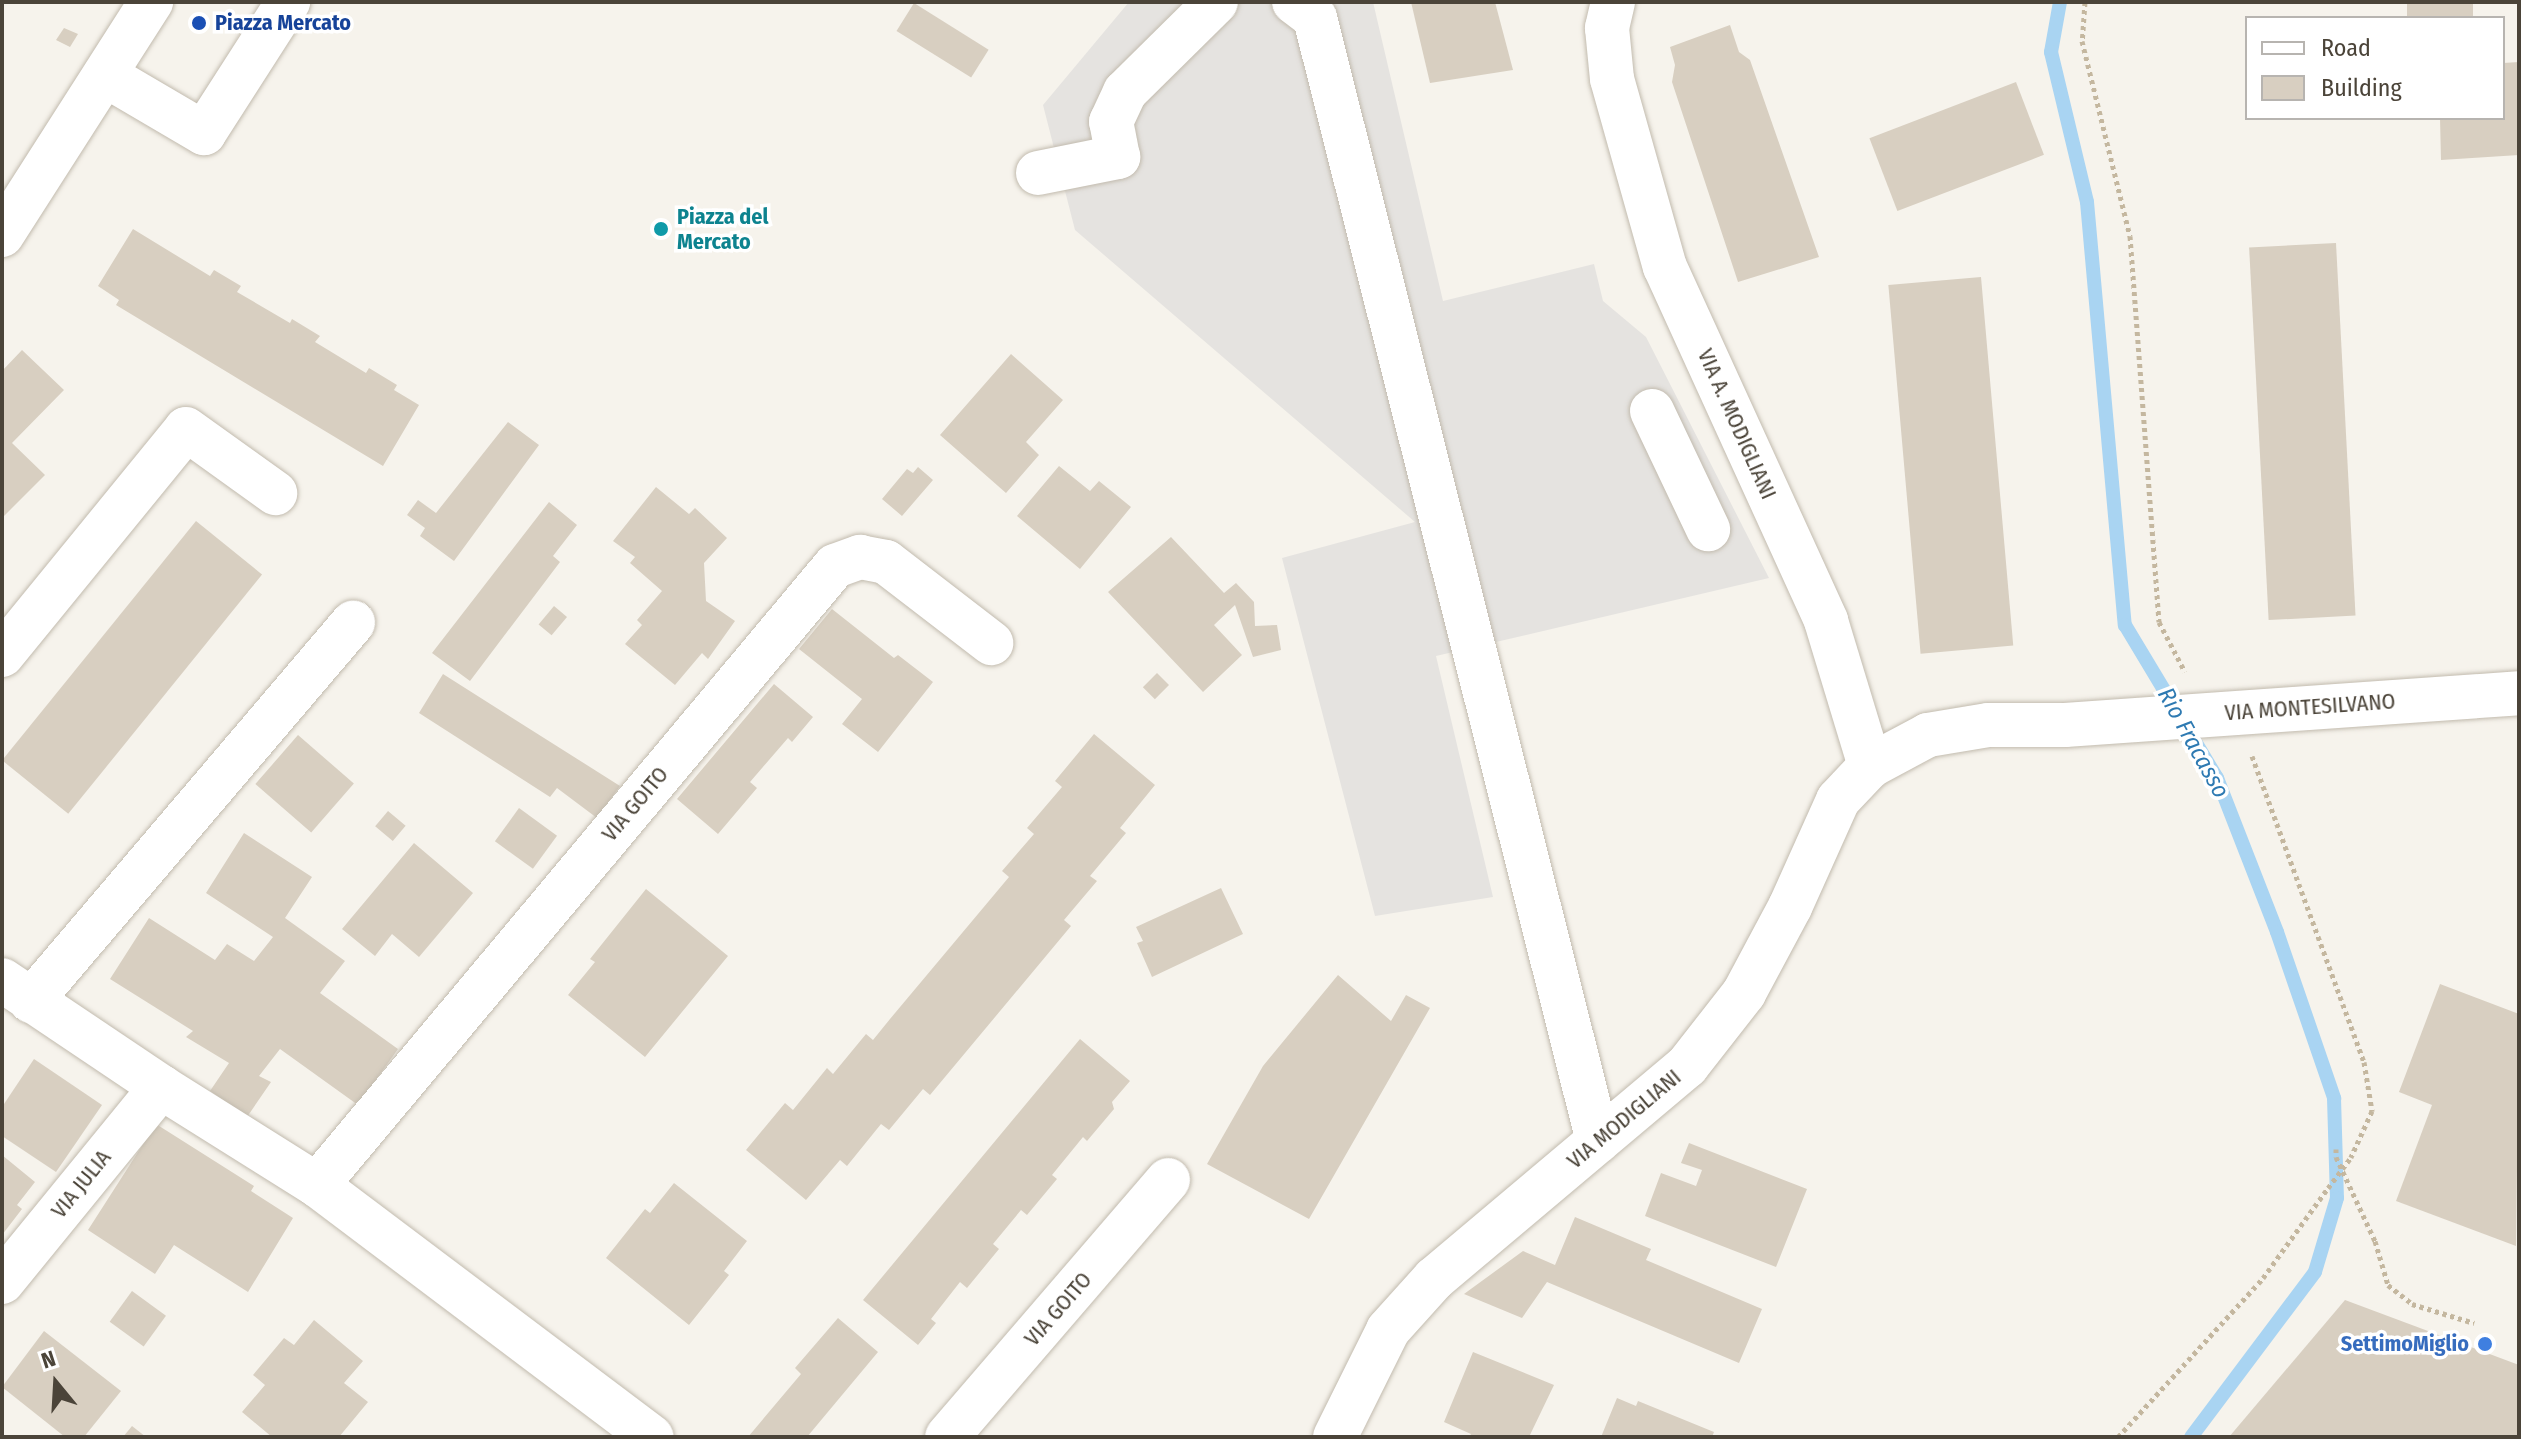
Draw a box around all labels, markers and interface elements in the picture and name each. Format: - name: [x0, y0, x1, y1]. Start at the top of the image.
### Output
- place label: Piazza Mercato: [215, 10, 351, 36]
- marker: Piazza Mercato: [190, 14, 208, 32]
- legend: [2245, 16, 2505, 120]
- text: Road: [2321, 34, 2371, 62]
- text: Building: [2321, 74, 2402, 102]
- place label: Piazza del Mercato: [677, 203, 768, 254]
- marker: Piazza del Mercato: [652, 220, 670, 238]
- street label: VIA A. MODIGLIANI: [1692, 345, 1782, 503]
- water label: Rio Fracasso: [2151, 683, 2235, 803]
- street label: VIA MONTESILVANO: [2224, 688, 2396, 726]
- street label: VIA GOITO: [596, 761, 674, 847]
- street label: VIA MODIGLIANI: [1562, 1064, 1686, 1174]
- street label: VIA JULIA: [46, 1145, 116, 1223]
- street label: VIA GOITO: [1019, 1267, 1097, 1351]
- place label: SettimoMiglio: [2341, 1331, 2469, 1357]
- marker: SettimoMiglio: [2476, 1335, 2494, 1353]
- north arrow: [16, 1343, 96, 1423]
- text: N: [38, 1345, 59, 1375]

